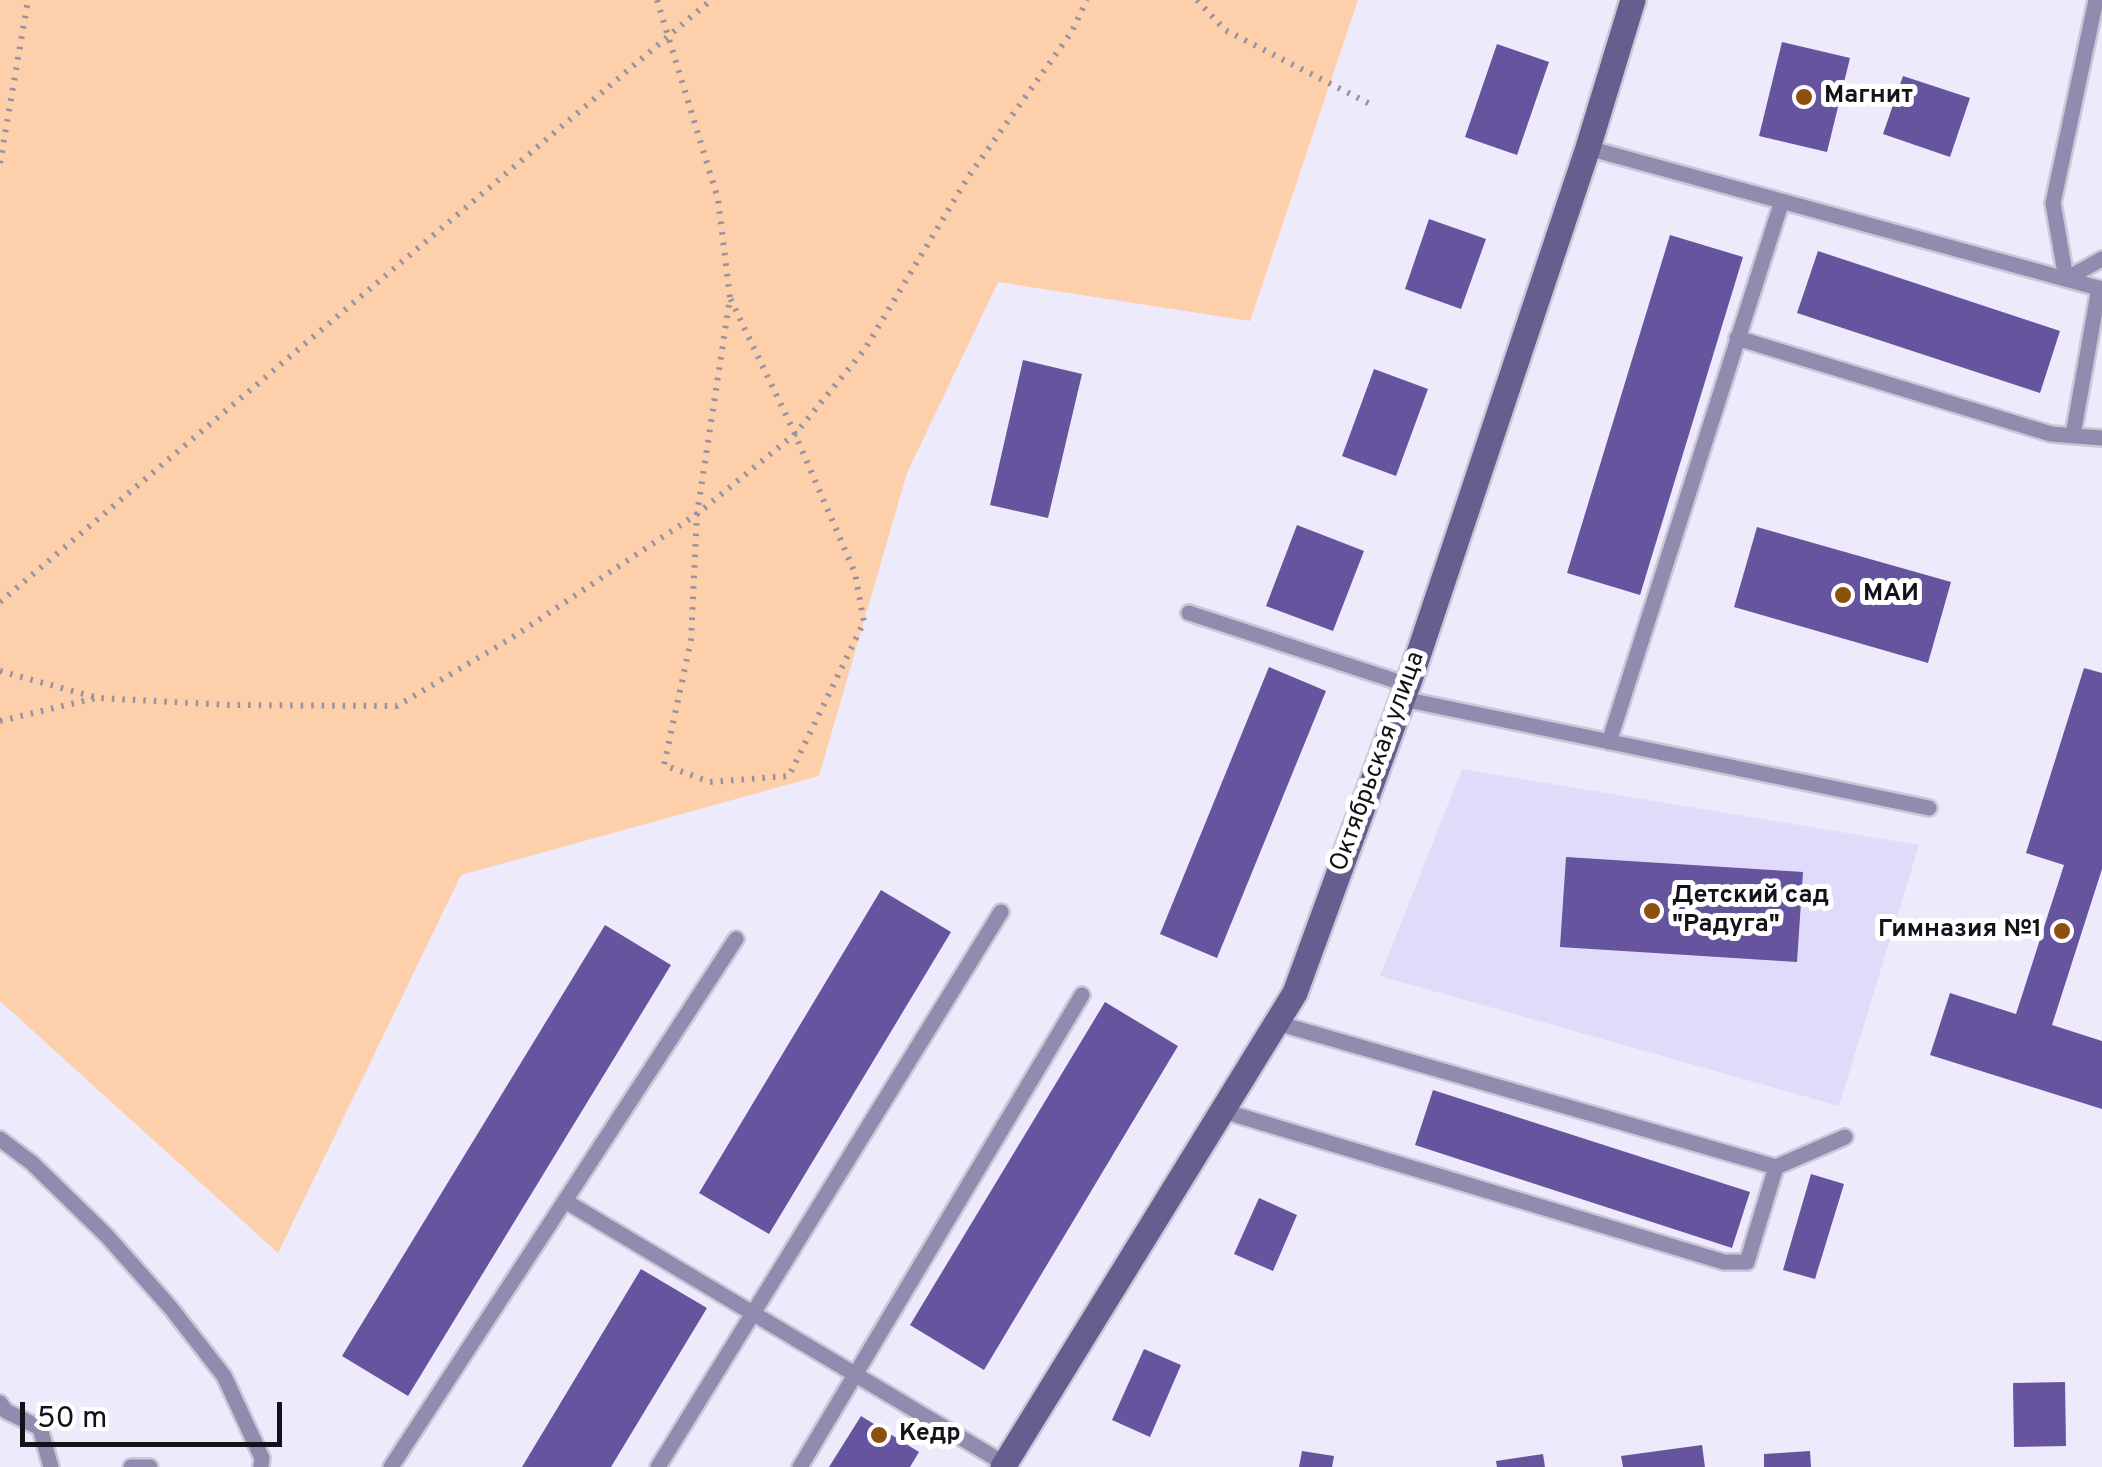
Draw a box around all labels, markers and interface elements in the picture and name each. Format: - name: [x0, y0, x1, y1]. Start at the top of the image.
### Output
- place label: Магнит: [1824, 82, 1913, 112]
- marker: Магнит: [1793, 86, 1815, 108]
- place label: МАИ: [1863, 580, 1919, 610]
- marker: МАИ: [1832, 584, 1854, 606]
- street label: Октябрьская улица: [1325, 648, 1433, 876]
- place label: Детский сад "Радуга": [1672, 882, 1829, 941]
- marker: Детский сад "Радуга": [1641, 900, 1663, 922]
- place label: Гимназия №1: [1878, 916, 2042, 946]
- marker: Гимназия №1: [2051, 920, 2073, 942]
- scale bar: [25, 1382, 288, 1444]
- text: 50 m: [37, 1401, 107, 1438]
- place label: Кедр: [899, 1420, 961, 1450]
- marker: Кедр: [868, 1424, 890, 1446]

